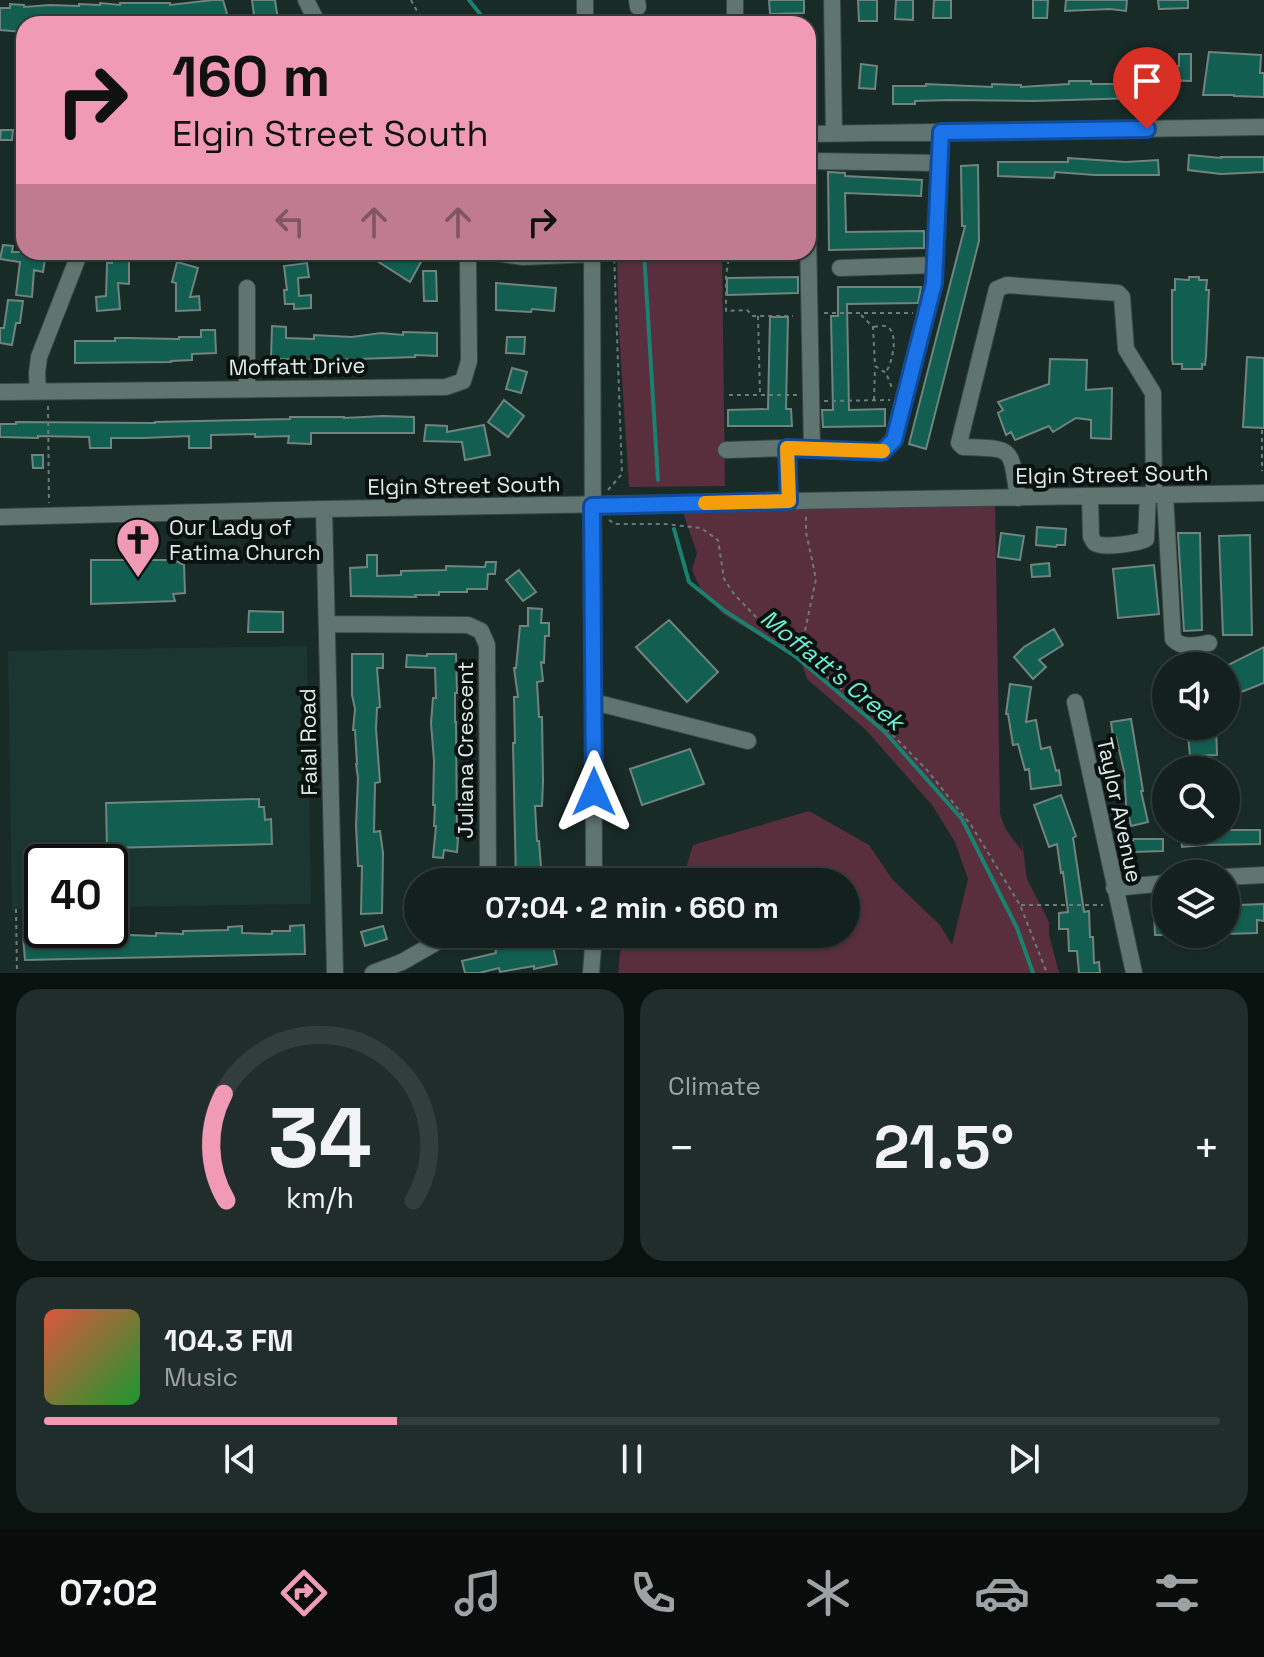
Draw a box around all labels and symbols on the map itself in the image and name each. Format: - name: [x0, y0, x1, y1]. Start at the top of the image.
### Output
- pin: [1113, 47, 1181, 129]
- street label: Moffatt Drive: [228, 351, 366, 381]
- street label: Elgin Street South: [1015, 458, 1209, 490]
- street label: Elgin Street South: [367, 469, 561, 501]
- place label: Our Lady of Fatima Church: [169, 513, 321, 566]
- church icon: Our Lady of Fatima Church: [114, 516, 162, 579]
- water label: Moffatt's Creek: [754, 602, 913, 739]
- street label: Juliana Crescent: [451, 661, 479, 839]
- street label: Faial Road: [293, 688, 323, 796]
- street label: Taylor Avenue: [1091, 735, 1149, 885]
- position arrow: [552, 750, 636, 834]
- speed limit sign: 40: [24, 844, 128, 948]

